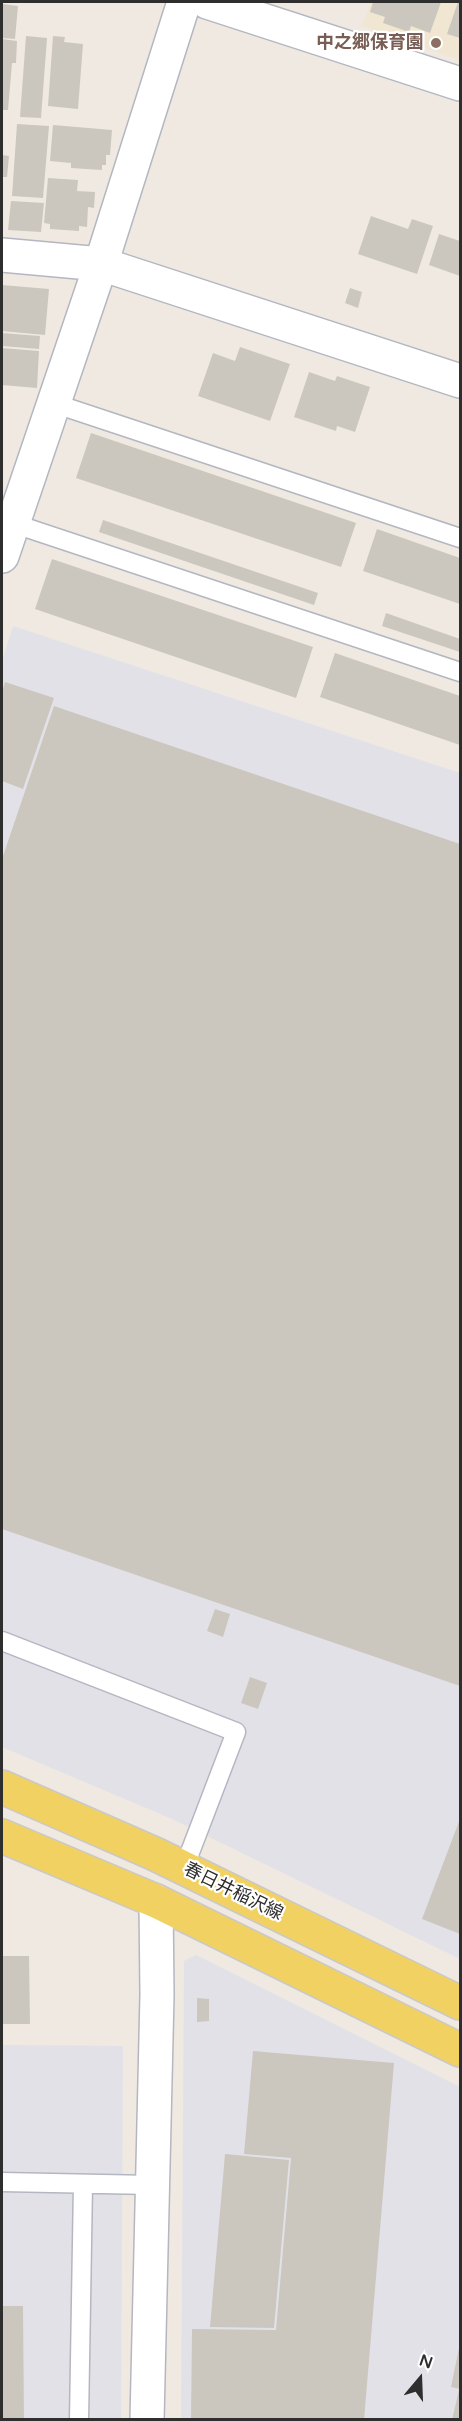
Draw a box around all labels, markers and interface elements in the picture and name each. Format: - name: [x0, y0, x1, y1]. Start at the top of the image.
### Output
- place label: 中之郷保育園: [316, 32, 424, 54]
- marker: 中之郷保育園: [429, 36, 443, 50]
- street label: 春日井稲沢線: [180, 1859, 286, 1925]
- north arrow: [390, 2349, 450, 2409]
- text: N: [417, 2350, 435, 2374]

